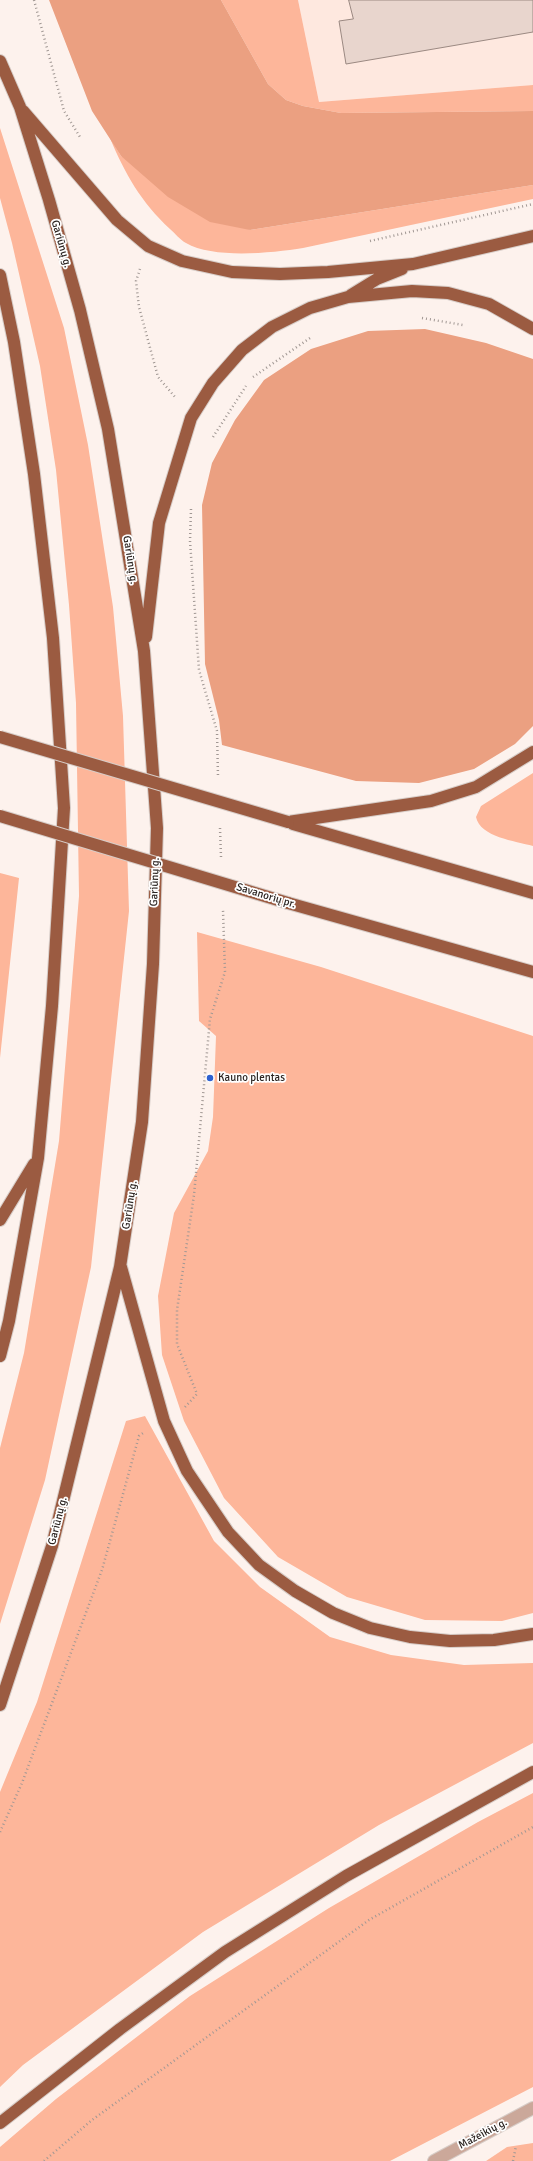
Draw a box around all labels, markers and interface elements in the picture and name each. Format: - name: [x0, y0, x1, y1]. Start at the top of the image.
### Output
- street label: Gariūnų g.: [48, 219, 74, 269]
- street label: Gariūnų g.: [120, 535, 140, 585]
- street label: Gariūnų g.: [148, 857, 162, 907]
- street label: Savanorių pr.: [235, 881, 297, 911]
- place label: Kauno plentas: [218, 1071, 285, 1085]
- marker: Kauno plentas: [205, 1073, 215, 1083]
- street label: Gariūnų g.: [120, 1180, 140, 1230]
- street label: Gariūnų g.: [46, 1496, 70, 1546]
- street label: Mažeikių g.: [456, 2116, 510, 2152]

